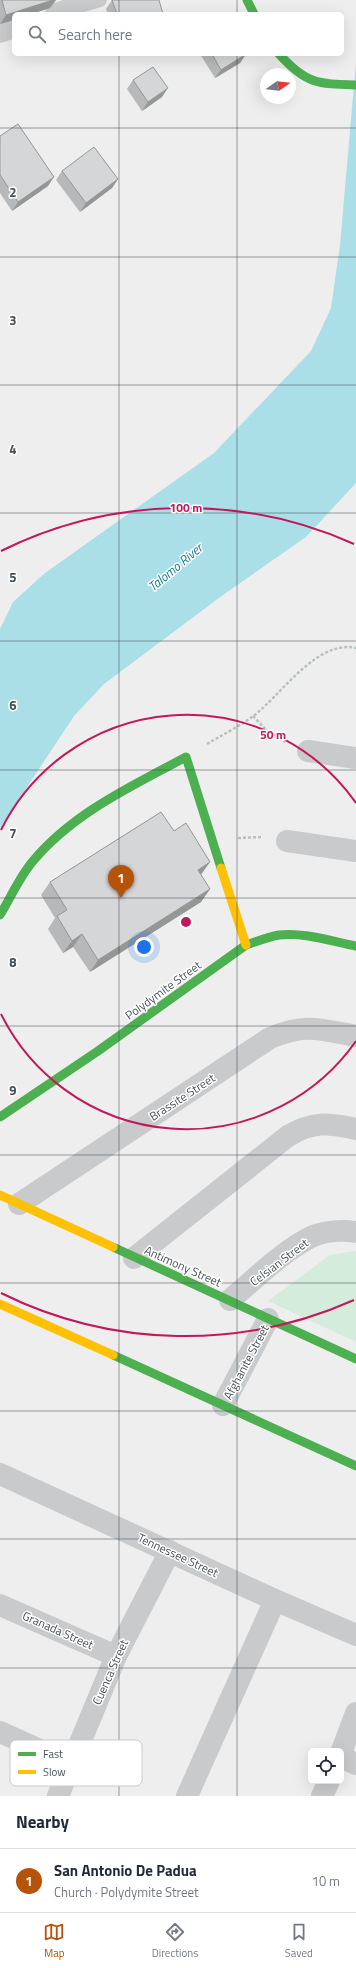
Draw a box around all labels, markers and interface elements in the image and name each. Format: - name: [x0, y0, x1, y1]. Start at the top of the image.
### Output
- search box: [12, 12, 344, 56]
- icon: search: [26, 23, 48, 45]
- text: Search here: [58, 23, 132, 46]
- north arrow: [260, 68, 296, 104]
- text: 2: [9, 182, 17, 202]
- text: 3: [9, 310, 17, 330]
- text: 4: [9, 439, 17, 459]
- text: 100 m: [170, 498, 202, 517]
- water label: Talomo River: [143, 537, 208, 596]
- text: 5: [9, 567, 17, 587]
- text: 6: [9, 695, 17, 715]
- text: 50 m: [260, 725, 286, 744]
- text: 7: [9, 823, 17, 843]
- pin: 1: [108, 865, 134, 898]
- centre of rings: [179, 915, 193, 929]
- your location: [134, 937, 154, 957]
- text: 8: [9, 952, 17, 972]
- street label: Polydymite Street: [121, 955, 206, 1024]
- street label: Brassite Street: [145, 1068, 219, 1125]
- text: 9: [9, 1080, 17, 1100]
- street label: Celsian Street: [246, 1233, 313, 1290]
- street label: Antimony Street: [141, 1241, 225, 1292]
- street label: Afghanite Street: [218, 1320, 274, 1403]
- street label: Tennessee Street: [135, 1528, 222, 1582]
- street label: Granada Street: [19, 1606, 97, 1654]
- street label: Cuenca Street: [87, 1635, 133, 1708]
- legend: [10, 1740, 142, 1786]
- text: Fast: [43, 1746, 63, 1762]
- map controls: [308, 1748, 344, 1784]
- button: locate: [308, 1748, 344, 1784]
- text: Slow: [43, 1764, 66, 1780]
- text: Nearby: [16, 1809, 69, 1835]
- text: San Antonio De Padua: [54, 1859, 197, 1882]
- text: 1: [25, 1871, 33, 1891]
- text: 10 m: [312, 1871, 340, 1891]
- text: Church · Polydymite Street: [54, 1882, 199, 1902]
- tab: Map: [43, 1921, 65, 1961]
- tab: Directions: [152, 1921, 198, 1961]
- tab: Saved: [285, 1921, 313, 1961]

